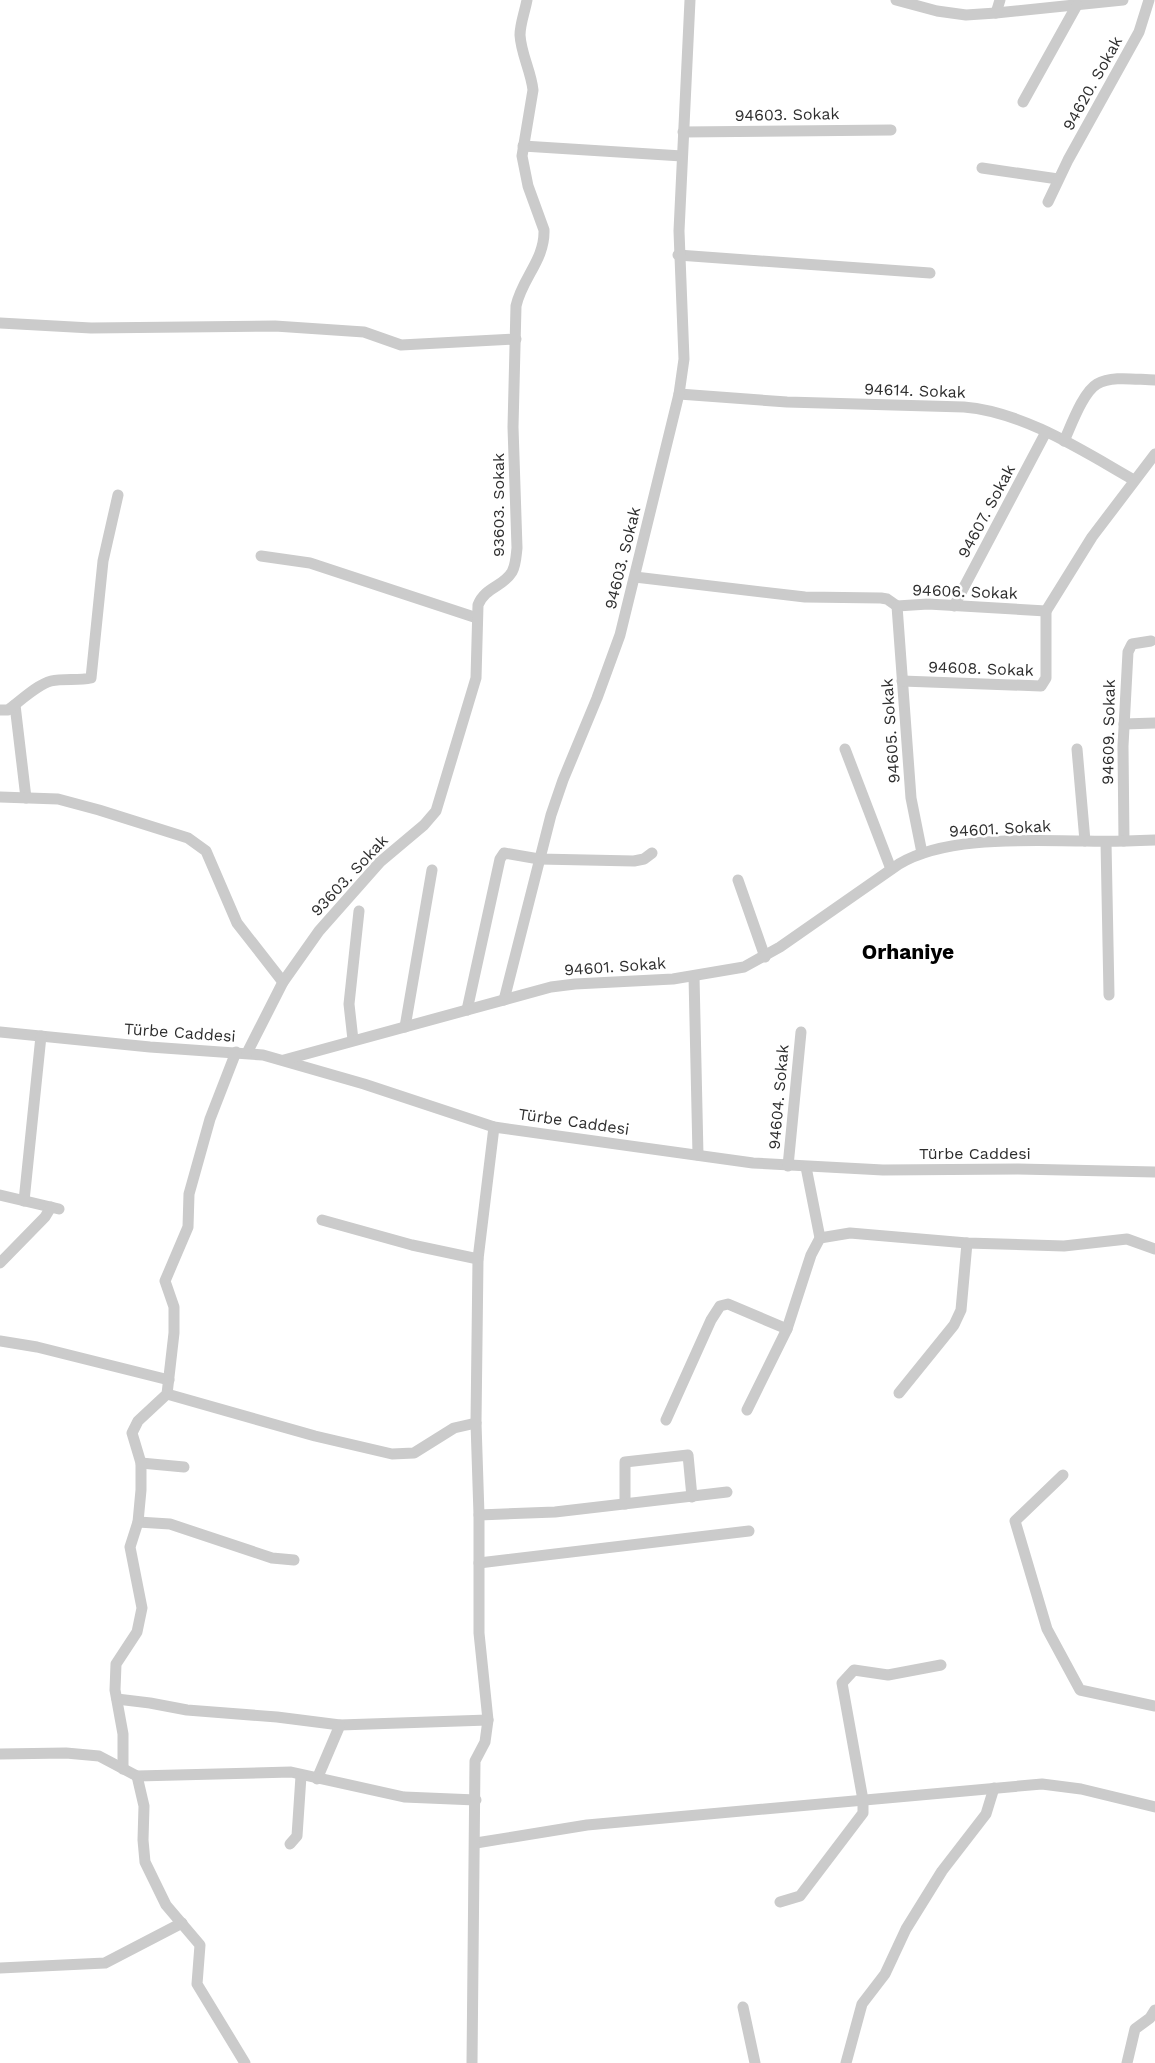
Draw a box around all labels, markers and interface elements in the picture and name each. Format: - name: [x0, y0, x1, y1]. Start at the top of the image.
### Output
- street label: 94620. Sokak: [1059, 33, 1126, 134]
- street label: 94603. Sokak: [734, 104, 840, 125]
- street label: 94614. Sokak: [864, 379, 966, 402]
- street label: 93603. Sokak: [489, 453, 508, 557]
- street label: 94607. Sokak: [954, 461, 1019, 561]
- street label: 94603. Sokak: [601, 505, 644, 611]
- street label: 94606. Sokak: [912, 580, 1018, 603]
- street label: 94608. Sokak: [928, 657, 1034, 680]
- street label: 94605. Sokak: [877, 678, 904, 784]
- street label: 94609. Sokak: [1098, 679, 1119, 785]
- street label: 94601. Sokak: [949, 816, 1052, 841]
- street label: 93603. Sokak: [307, 831, 392, 920]
- district label: Orhaniye: [862, 939, 954, 964]
- street label: 94601. Sokak: [563, 953, 667, 980]
- street label: Türbe Caddesi: [124, 1019, 236, 1046]
- street label: 94604. Sokak: [764, 1044, 793, 1150]
- street label: Türbe Caddesi: [517, 1104, 631, 1139]
- street label: Türbe Caddesi: [919, 1144, 1031, 1163]

